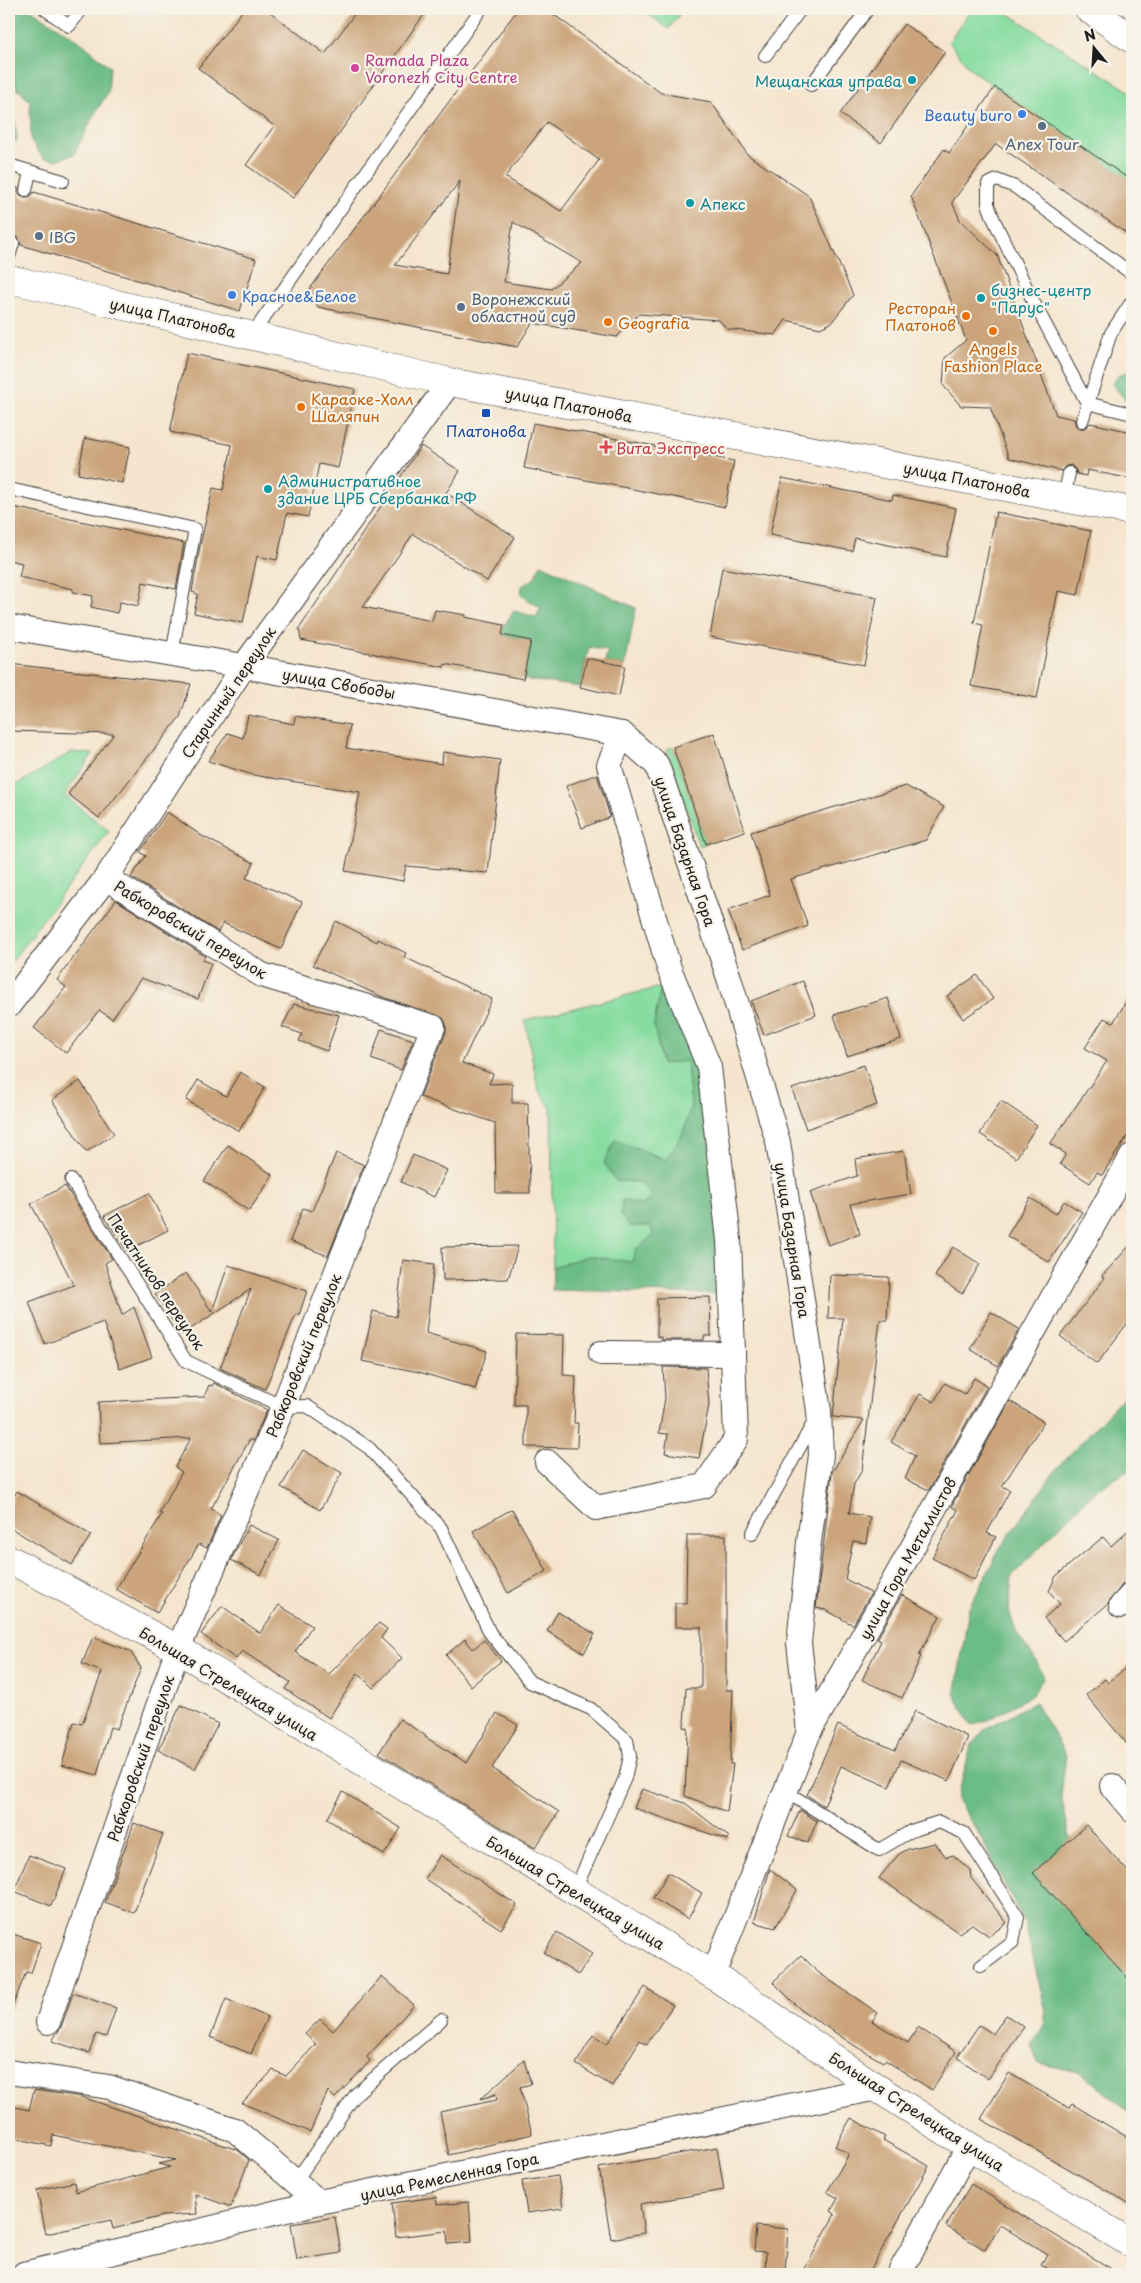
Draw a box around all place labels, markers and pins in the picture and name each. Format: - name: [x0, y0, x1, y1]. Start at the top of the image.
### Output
- place label: Ramada Plaza Voronezh City Centre: [365, 48, 517, 88]
- marker: Ramada Plaza Voronezh City Centre: [349, 62, 361, 74]
- place label: Мещанская управа: [755, 69, 903, 92]
- marker: Мещанская управа: [906, 74, 918, 86]
- place label: Beauty buro: [923, 103, 1012, 126]
- marker: Beauty buro: [1016, 108, 1028, 120]
- marker: Anex Tour: [1036, 120, 1048, 132]
- place label: Anex Tour: [1005, 132, 1079, 155]
- place label: Апекс: [700, 192, 746, 215]
- marker: Апекс: [684, 197, 696, 209]
- place label: IBG: [49, 225, 76, 248]
- marker: IBG: [33, 230, 45, 242]
- place label: бизнес-центр "Парус": [991, 278, 1092, 318]
- place label: Красное&Белое: [242, 284, 357, 307]
- place label: Воронежский областной суд: [471, 287, 576, 327]
- marker: Красное&Белое: [226, 289, 238, 301]
- marker: бизнес-центр "Парус": [975, 292, 987, 304]
- place label: Ресторан Платонов: [885, 296, 956, 336]
- marker: Воронежский областной суд: [455, 301, 467, 313]
- marker: Ресторан Платонов: [960, 310, 972, 322]
- place label: Geografia: [618, 311, 690, 334]
- marker: Geografia: [602, 316, 614, 328]
- marker: Angels Fashion Place: [987, 325, 999, 337]
- place label: Angels Fashion Place: [944, 337, 1042, 377]
- place label: Караоке-Холл Шаляпин: [311, 387, 414, 427]
- marker: Караоке-Холл Шаляпин: [295, 401, 307, 413]
- marker: Платонова: [480, 407, 492, 419]
- place label: Платонова: [446, 419, 527, 442]
- place label: Вита Экспресс: [616, 436, 725, 459]
- marker: Вита Экспресс: [600, 441, 612, 453]
- place label: Административное здание ЦРБ Сбербанка РФ: [277, 469, 477, 509]
- marker: Административное здание ЦРБ Сбербанка РФ: [262, 483, 274, 495]

